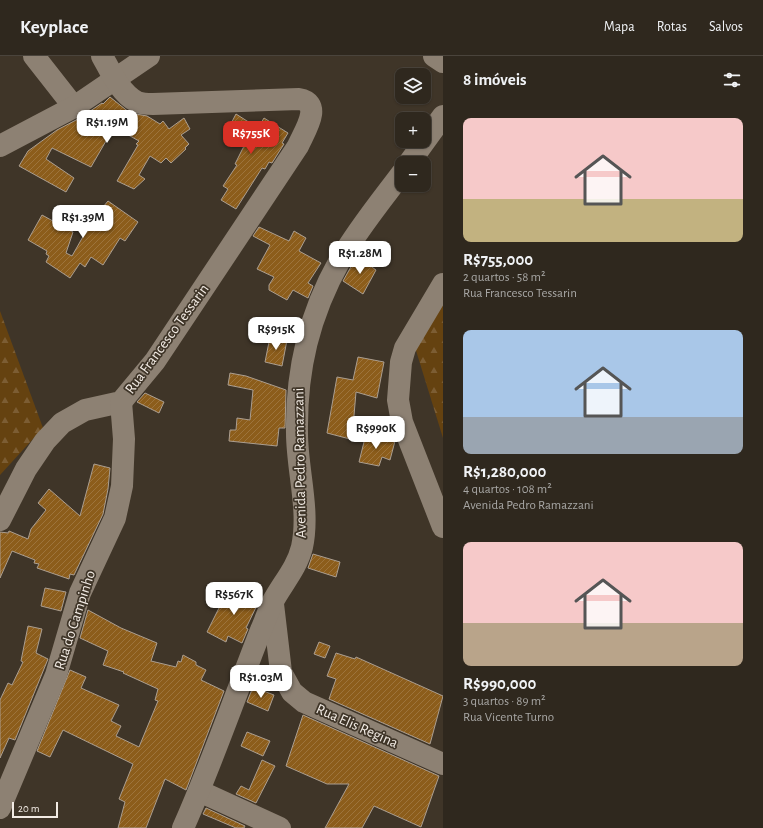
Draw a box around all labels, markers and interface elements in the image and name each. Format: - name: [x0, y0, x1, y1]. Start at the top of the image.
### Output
- text: Keyplace: [20, 18, 88, 37]
- text: Mapa: [604, 20, 635, 34]
- text: Rotas: [657, 20, 687, 34]
- text: Salvos: [709, 20, 743, 34]
- map controls: [395, 68, 431, 192]
- button: layers: [395, 68, 431, 104]
- icon: filters: [721, 69, 743, 91]
- text: 8 imóveis: [463, 71, 527, 88]
- pin: R$1.19M: [70, 110, 144, 144]
- button: +: [395, 112, 431, 148]
- text: R$1.19M: [86, 116, 128, 129]
- pin: R$755K: [218, 121, 284, 155]
- text: R$755K: [232, 127, 270, 140]
- icon: home: [567, 144, 639, 216]
- button: −: [395, 156, 431, 192]
- pin: R$1.39M: [46, 205, 120, 239]
- text: R$1.39M: [61, 211, 105, 224]
- pin: R$1.28M: [323, 241, 397, 275]
- text: R$1.28M: [338, 247, 382, 260]
- text: R$755,000: [463, 251, 533, 268]
- text: 2 quartos · 58 m²: [463, 271, 546, 284]
- street label: Rua Francesco Tessarin: [122, 281, 212, 397]
- text: Rua Francesco Tessarin: [463, 287, 577, 300]
- pin: R$915K: [243, 317, 309, 351]
- text: R$915K: [257, 323, 295, 336]
- icon: home: [567, 356, 639, 428]
- street label: Avenida Pedro Ramazzani: [291, 387, 309, 539]
- pin: R$990K: [343, 416, 409, 450]
- text: R$990K: [356, 422, 396, 435]
- text: R$1,280,000: [463, 463, 546, 480]
- text: 4 quartos · 108 m²: [463, 483, 552, 496]
- text: Avenida Pedro Ramazzani: [463, 499, 594, 512]
- street label: Rua do Campinho: [52, 568, 98, 672]
- icon: home: [567, 568, 639, 640]
- pin: R$567K: [201, 582, 267, 616]
- text: R$567K: [215, 588, 253, 601]
- pin: R$1.03M: [224, 665, 298, 699]
- text: R$1.03M: [239, 671, 283, 684]
- text: R$990,000: [463, 675, 536, 692]
- text: 3 quartos · 89 m²: [463, 695, 546, 708]
- street label: Rua Elis Regina: [314, 701, 400, 751]
- text: Rua Vicente Turno: [463, 711, 554, 724]
- scale bar: [12, 800, 58, 819]
- text: 20 m: [18, 803, 39, 814]

